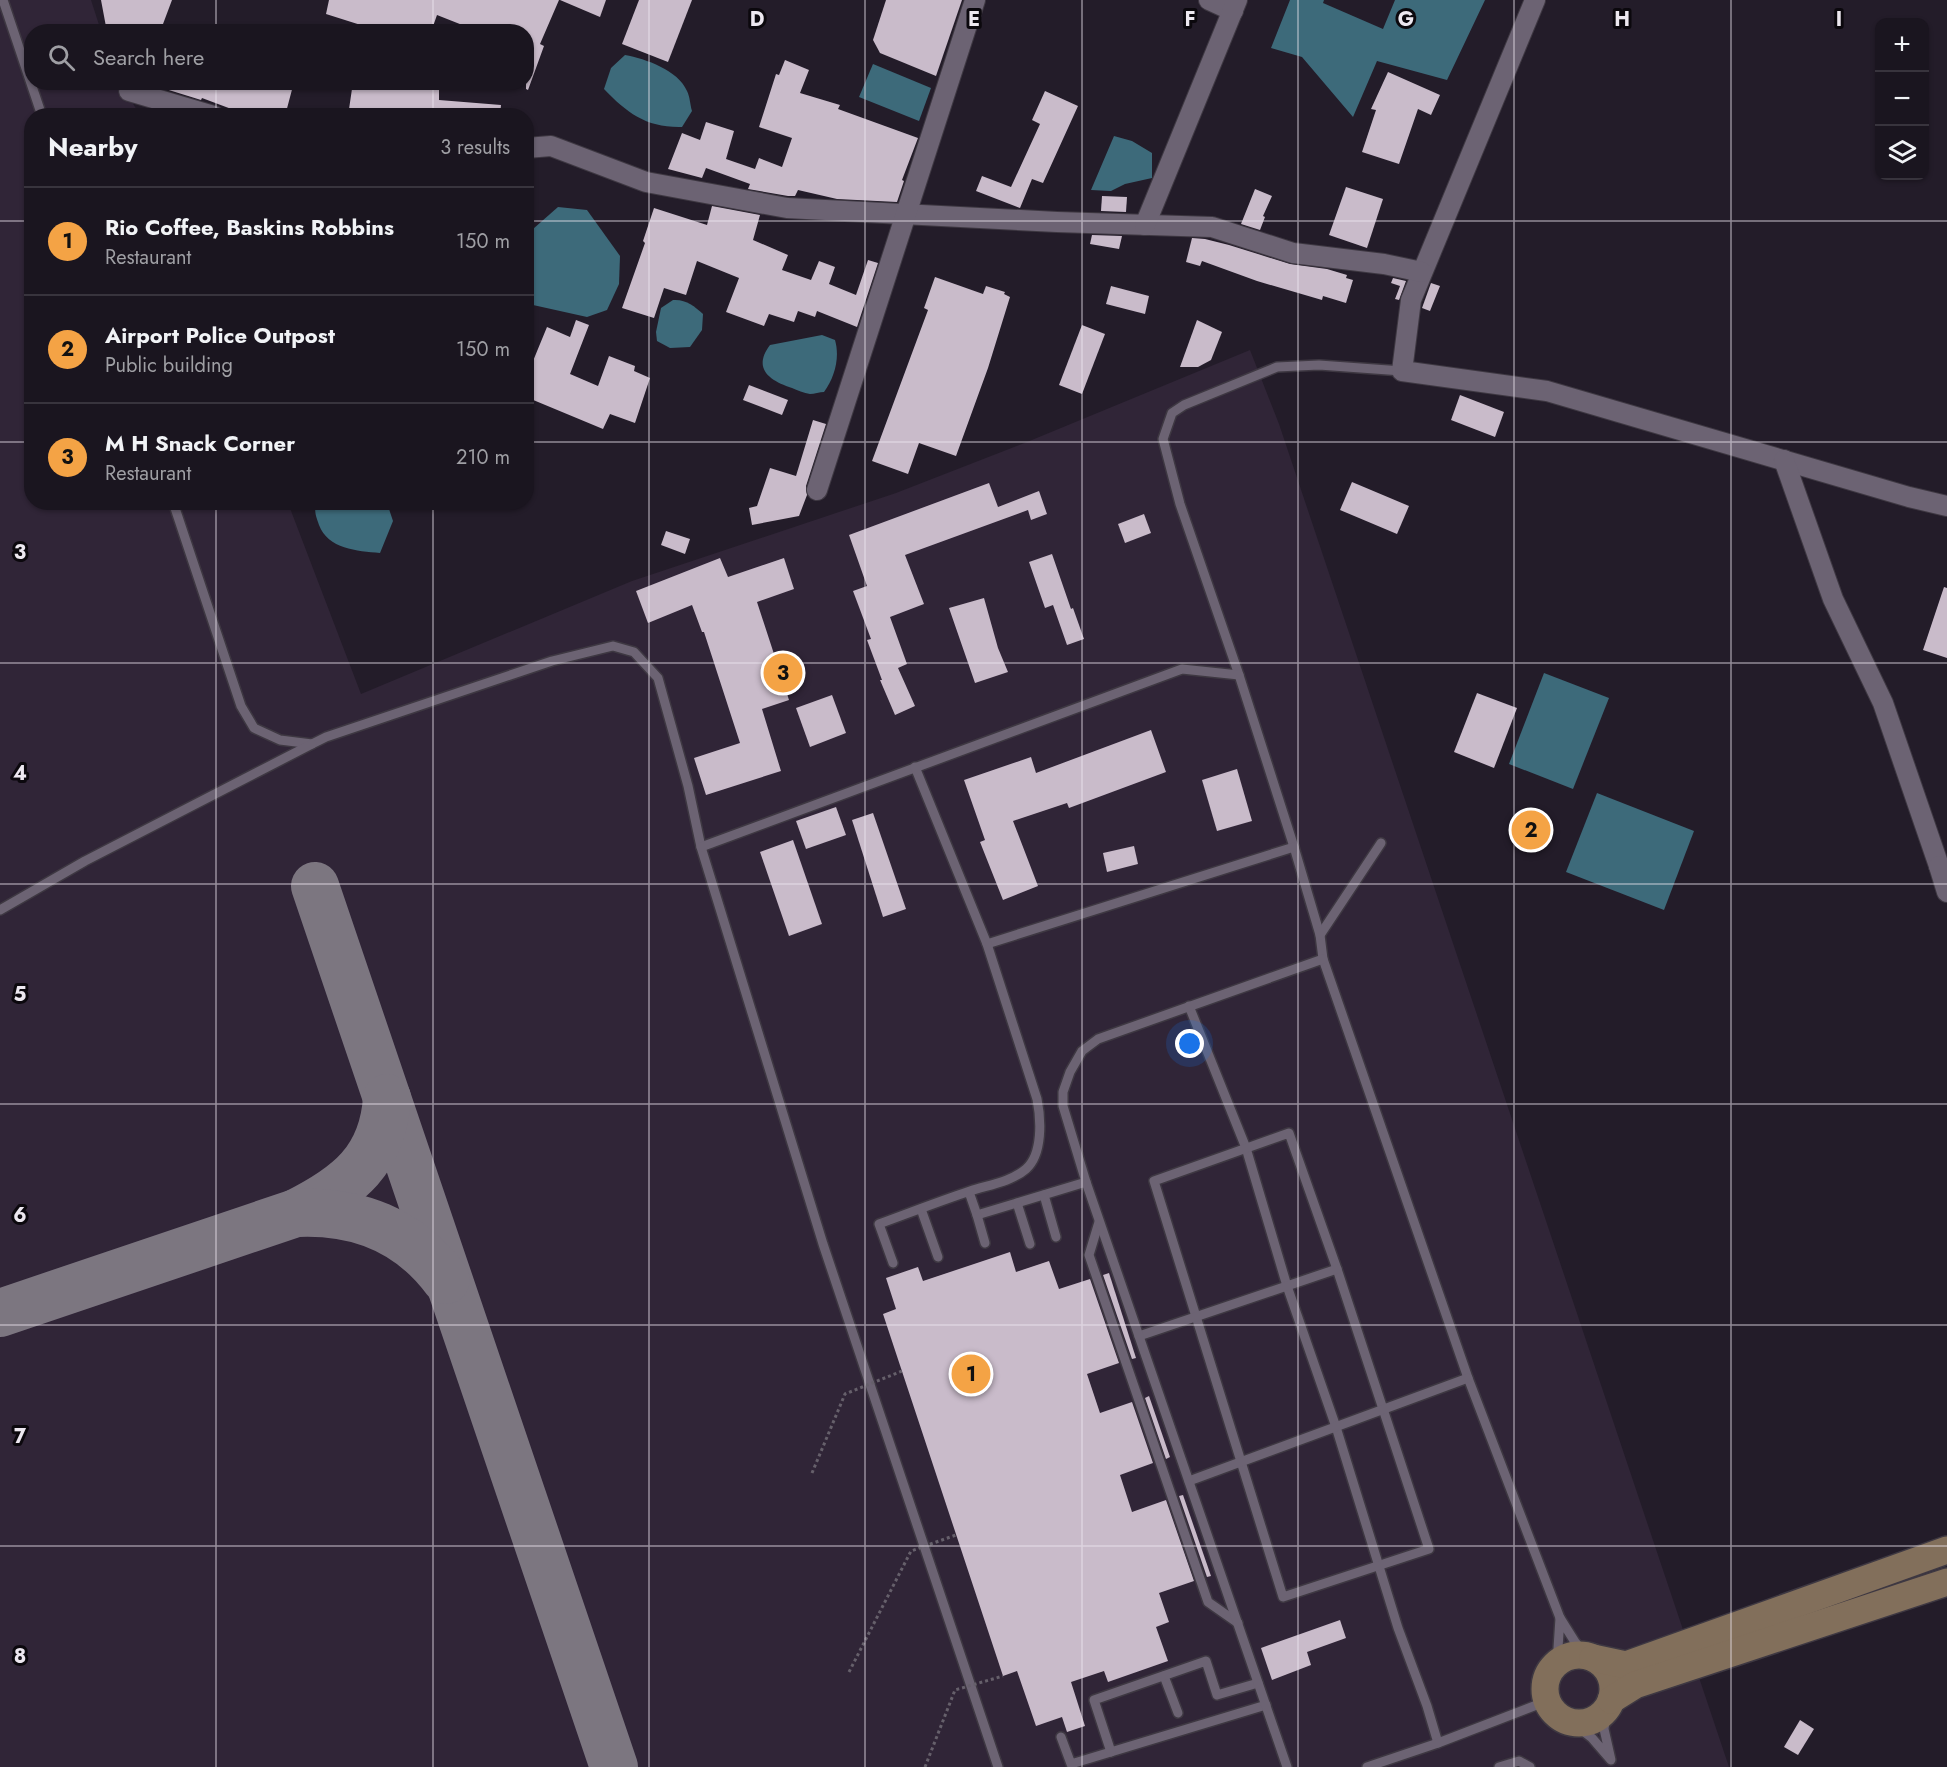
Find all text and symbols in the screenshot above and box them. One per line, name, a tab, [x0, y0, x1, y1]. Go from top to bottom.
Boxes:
text: D	[750, 5, 764, 34]
text: E	[968, 5, 980, 34]
text: F	[1184, 5, 1196, 34]
text: G	[1398, 5, 1414, 34]
text: H	[1614, 5, 1630, 34]
text: I	[1836, 5, 1842, 34]
map controls	[1875, 18, 1929, 180]
button: +	[1875, 18, 1929, 72]
search box	[24, 24, 534, 90]
icon: search	[45, 41, 78, 74]
text: Search here	[93, 41, 204, 73]
button: −	[1875, 72, 1929, 126]
button: layers	[1875, 126, 1929, 180]
text: Nearby	[48, 128, 137, 166]
text: 3 results	[440, 133, 510, 162]
text: Rio Coffee, Baskins Robbins	[105, 211, 394, 243]
text: 1	[62, 227, 73, 256]
text: 150 m	[456, 227, 510, 256]
text: Restaurant	[105, 243, 191, 272]
text: Airport Police Outpost	[105, 319, 335, 351]
text: 2	[61, 335, 74, 364]
text: 150 m	[456, 335, 510, 364]
text: Public building	[105, 351, 233, 380]
text: M H Snack Corner	[105, 427, 295, 459]
text: 3	[61, 443, 74, 472]
text: 210 m	[456, 443, 510, 472]
text: Restaurant	[105, 459, 191, 488]
text: 3	[14, 538, 26, 567]
pin: 3	[764, 650, 802, 696]
text: 4	[13, 759, 27, 788]
pin: 2	[1512, 808, 1550, 852]
text: 5	[14, 980, 27, 1009]
your location	[1175, 1029, 1204, 1058]
text: 6	[13, 1201, 27, 1230]
pin: 1	[952, 1352, 990, 1396]
text: 7	[14, 1422, 27, 1451]
text: 8	[14, 1642, 26, 1671]

